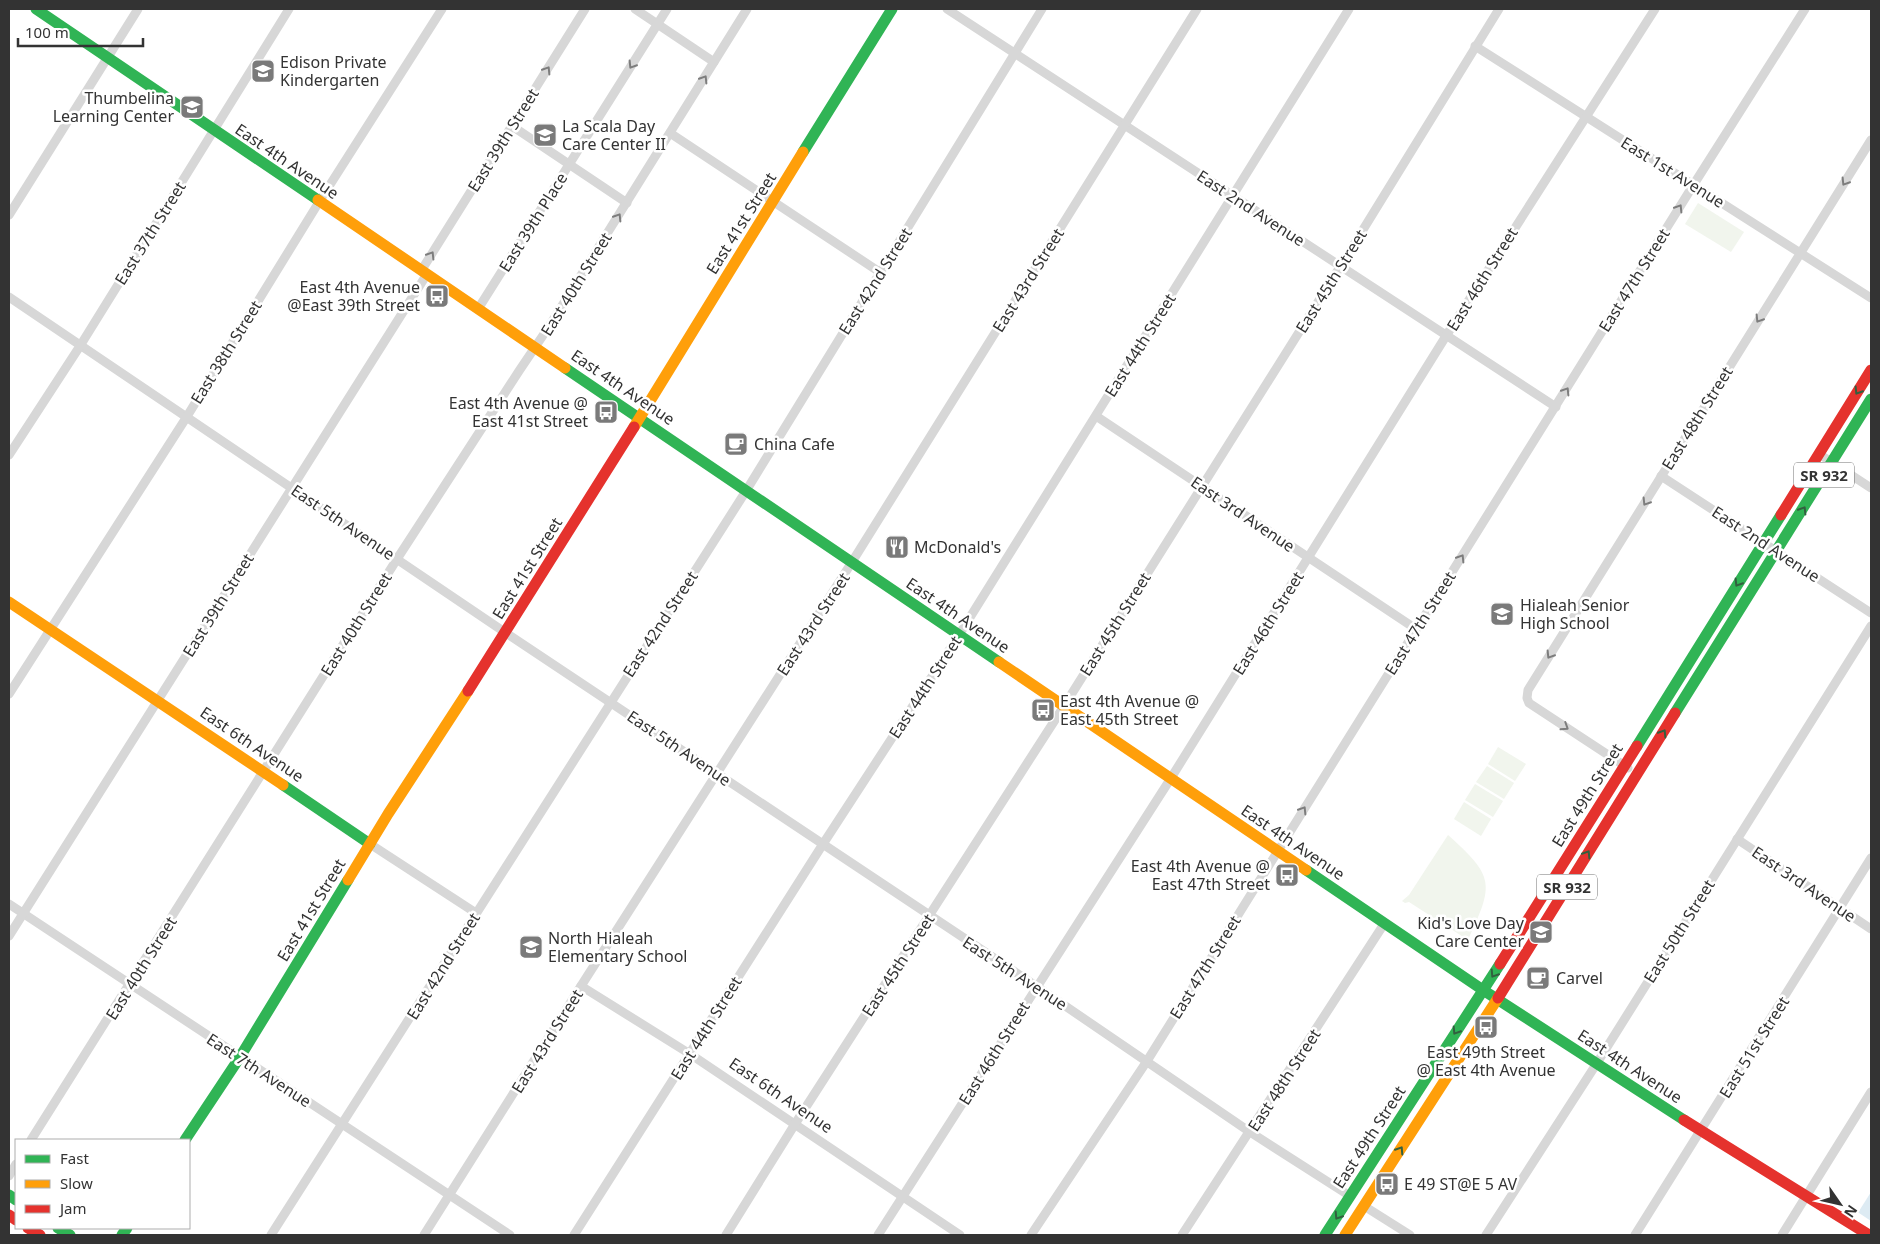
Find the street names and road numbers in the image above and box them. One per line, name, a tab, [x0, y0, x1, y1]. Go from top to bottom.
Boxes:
street label: East 39th Street	[462, 84, 544, 196]
street label: East 4th Avenue	[231, 118, 343, 204]
street label: East 1st Avenue	[1617, 131, 1729, 213]
street label: East 2nd Avenue	[1193, 165, 1309, 251]
street label: East 39th Place	[494, 168, 572, 276]
street label: East 41st Street	[701, 168, 781, 278]
street label: East 37th Street	[109, 177, 191, 289]
street label: East 42nd Street	[833, 223, 917, 339]
street label: East 46th Street	[1441, 223, 1523, 335]
street label: East 43rd Street	[987, 224, 1069, 336]
street label: East 47th Street	[1593, 224, 1675, 336]
street label: East 45th Street	[1290, 225, 1372, 337]
street label: East 40th Street	[535, 228, 617, 340]
street label: East 44th Street	[1099, 289, 1181, 401]
street label: East 38th Street	[185, 296, 267, 408]
street label: East 4th Avenue	[567, 344, 679, 430]
street label: East 48th Street	[1656, 362, 1738, 474]
road number: SR 932	[1794, 462, 1854, 488]
street label: East 3rd Avenue	[1187, 471, 1299, 557]
street label: East 5th Avenue	[287, 479, 399, 565]
street label: East 2nd Avenue	[1708, 501, 1824, 587]
street label: East 41st Street	[487, 513, 567, 623]
street label: East 39th Street	[177, 549, 259, 661]
street label: East 42nd Street	[617, 567, 703, 681]
street label: East 46th Street	[1227, 567, 1309, 679]
street label: East 47th Street	[1379, 567, 1461, 679]
street label: East 40th Street	[315, 568, 397, 680]
street label: East 43rd Street	[771, 568, 855, 680]
street label: East 45th Street	[1074, 568, 1156, 680]
street label: East 4th Avenue	[902, 572, 1014, 658]
street label: East 44th Street	[884, 631, 967, 743]
street label: East 6th Avenue	[196, 701, 308, 787]
street label: East 5th Avenue	[623, 705, 735, 791]
street label: East 49th Street	[1546, 739, 1628, 851]
street label: East 4th Avenue	[1237, 799, 1349, 885]
street label: East 3rd Avenue	[1748, 841, 1860, 927]
street label: East 41st Street	[272, 854, 350, 965]
road number: SR 932	[1537, 874, 1597, 900]
street label: East 50th Street	[1638, 875, 1720, 987]
street label: East 42nd Street	[401, 908, 485, 1024]
street label: East 45th Street	[857, 909, 940, 1021]
street label: East 47th Street	[1164, 911, 1246, 1023]
street label: East 40th Street	[100, 912, 182, 1024]
street label: East 5th Avenue	[958, 931, 1072, 1015]
street label: East 44th Street	[665, 972, 747, 1084]
street label: East 43rd Street	[506, 985, 588, 1097]
street label: East 51st Street	[1714, 992, 1794, 1102]
street label: East 46th Street	[953, 997, 1035, 1109]
street label: East 48th Street	[1243, 1024, 1326, 1136]
street label: East 4th Avenue	[1573, 1024, 1687, 1108]
street label: East 7th Avenue	[202, 1028, 316, 1112]
street label: East 6th Avenue	[725, 1052, 837, 1138]
street label: East 49th Street	[1328, 1081, 1411, 1193]

